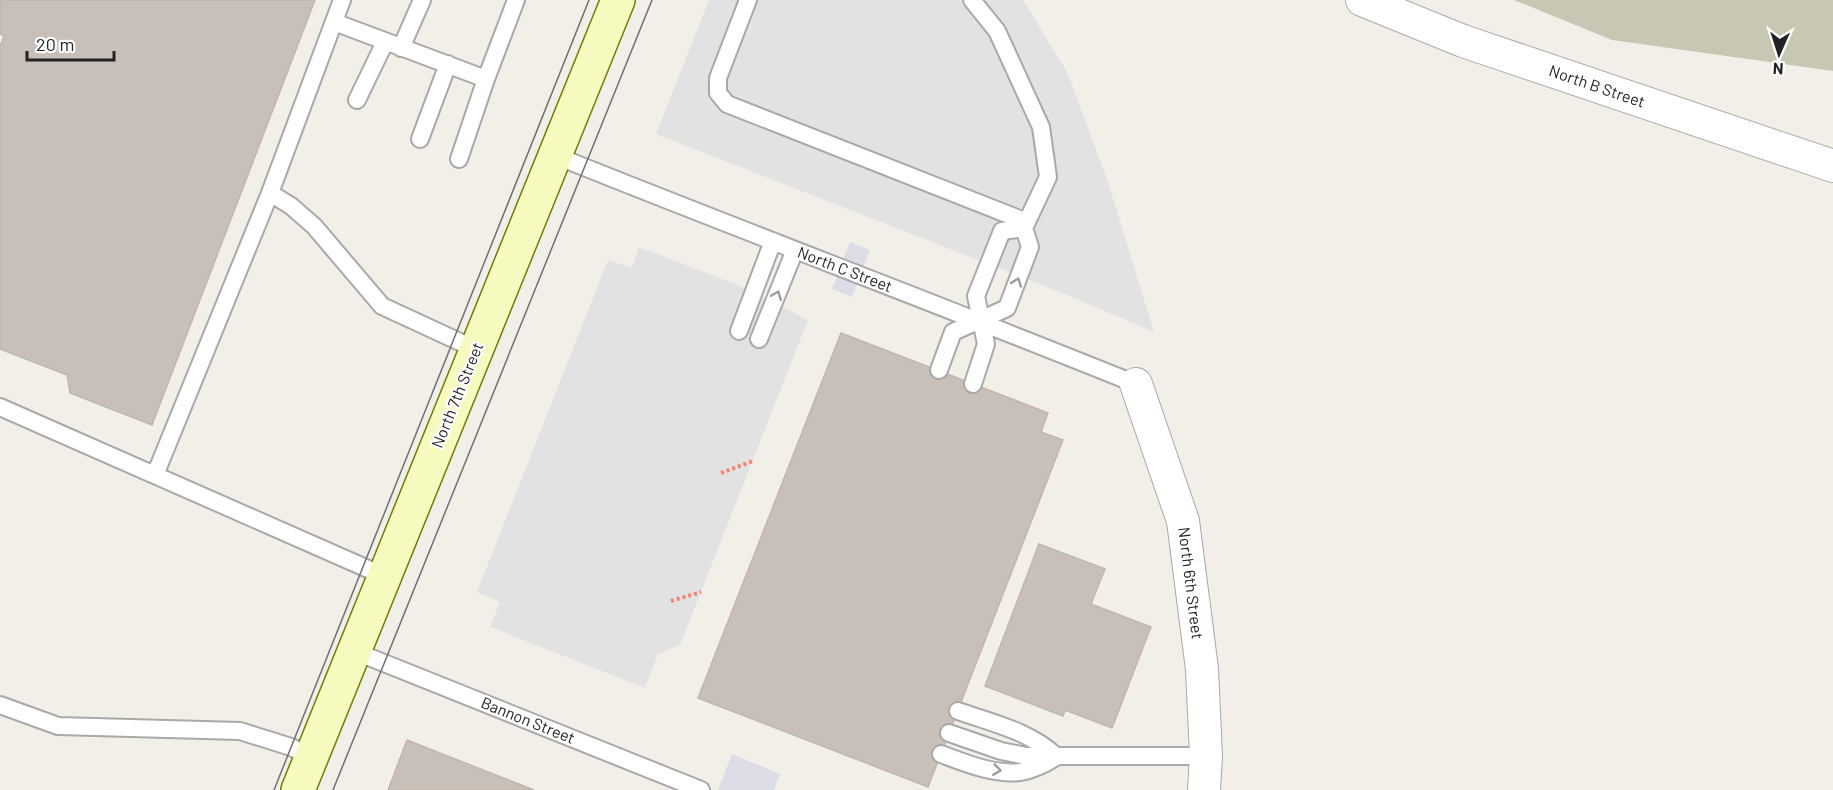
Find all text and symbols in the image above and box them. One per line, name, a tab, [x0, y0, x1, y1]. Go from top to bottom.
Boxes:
scale bar	[27, 24, 114, 62]
north arrow	[1749, 24, 1809, 84]
text: 20 m	[36, 33, 74, 55]
street label: North B Street	[1547, 60, 1648, 111]
text: N	[1772, 60, 1784, 79]
street label: North C Street	[795, 242, 895, 295]
one-way arrow	[1010, 277, 1022, 288]
one-way arrow	[770, 290, 782, 301]
street label: North 7th Street	[427, 339, 486, 450]
street label: North 6th Street	[1175, 526, 1208, 640]
street label: Bannon Street	[479, 692, 578, 747]
one-way arrow	[992, 763, 1002, 775]

